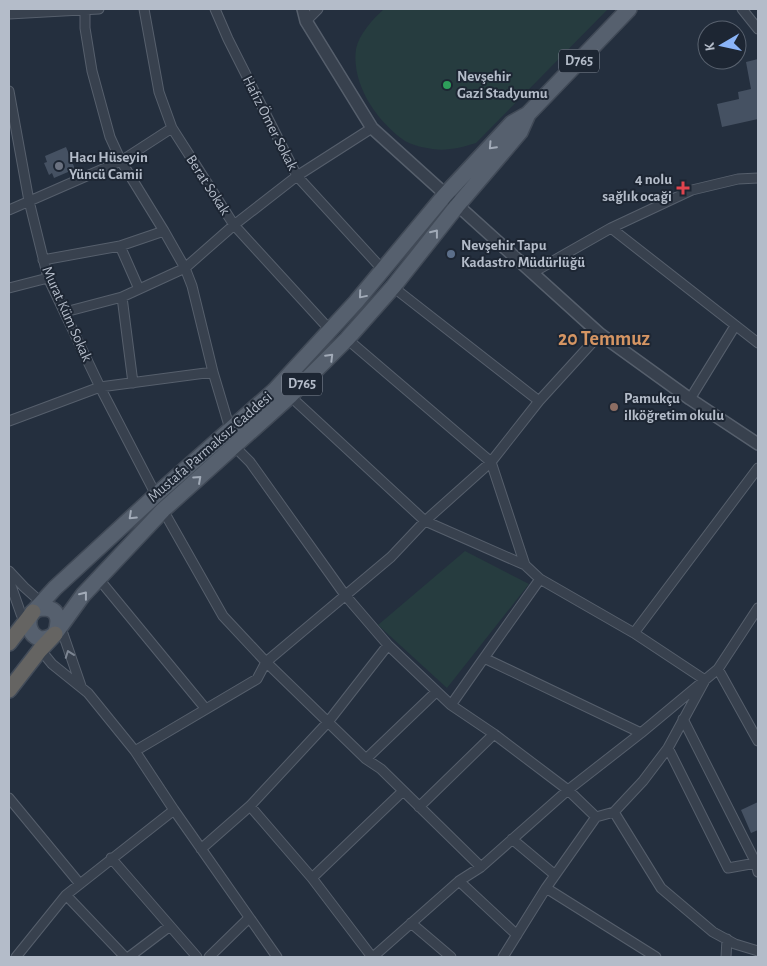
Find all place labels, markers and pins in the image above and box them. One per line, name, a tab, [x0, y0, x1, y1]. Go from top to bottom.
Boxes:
place label: Nevşehir Gazi Stadyumu	[457, 69, 548, 101]
marker: Nevşehir Gazi Stadyumu	[441, 79, 453, 91]
place label: Hacı Hüseyin Yüncü Camii	[69, 150, 148, 182]
marker: Hacı Hüseyin Yüncü Camii	[53, 160, 65, 172]
place label: 4 nolu sağlık ocaği	[602, 172, 672, 204]
marker: 4 nolu sağlık ocaği	[676, 181, 690, 195]
place label: Nevşehir Tapu Kadastro Müdürlüğü	[461, 238, 585, 270]
marker: Nevşehir Tapu Kadastro Müdürlüğü	[445, 248, 457, 260]
place label: Pamukçu ilköğretim okulu	[624, 391, 724, 423]
marker: Pamukçu ilköğretim okulu	[608, 401, 620, 413]

